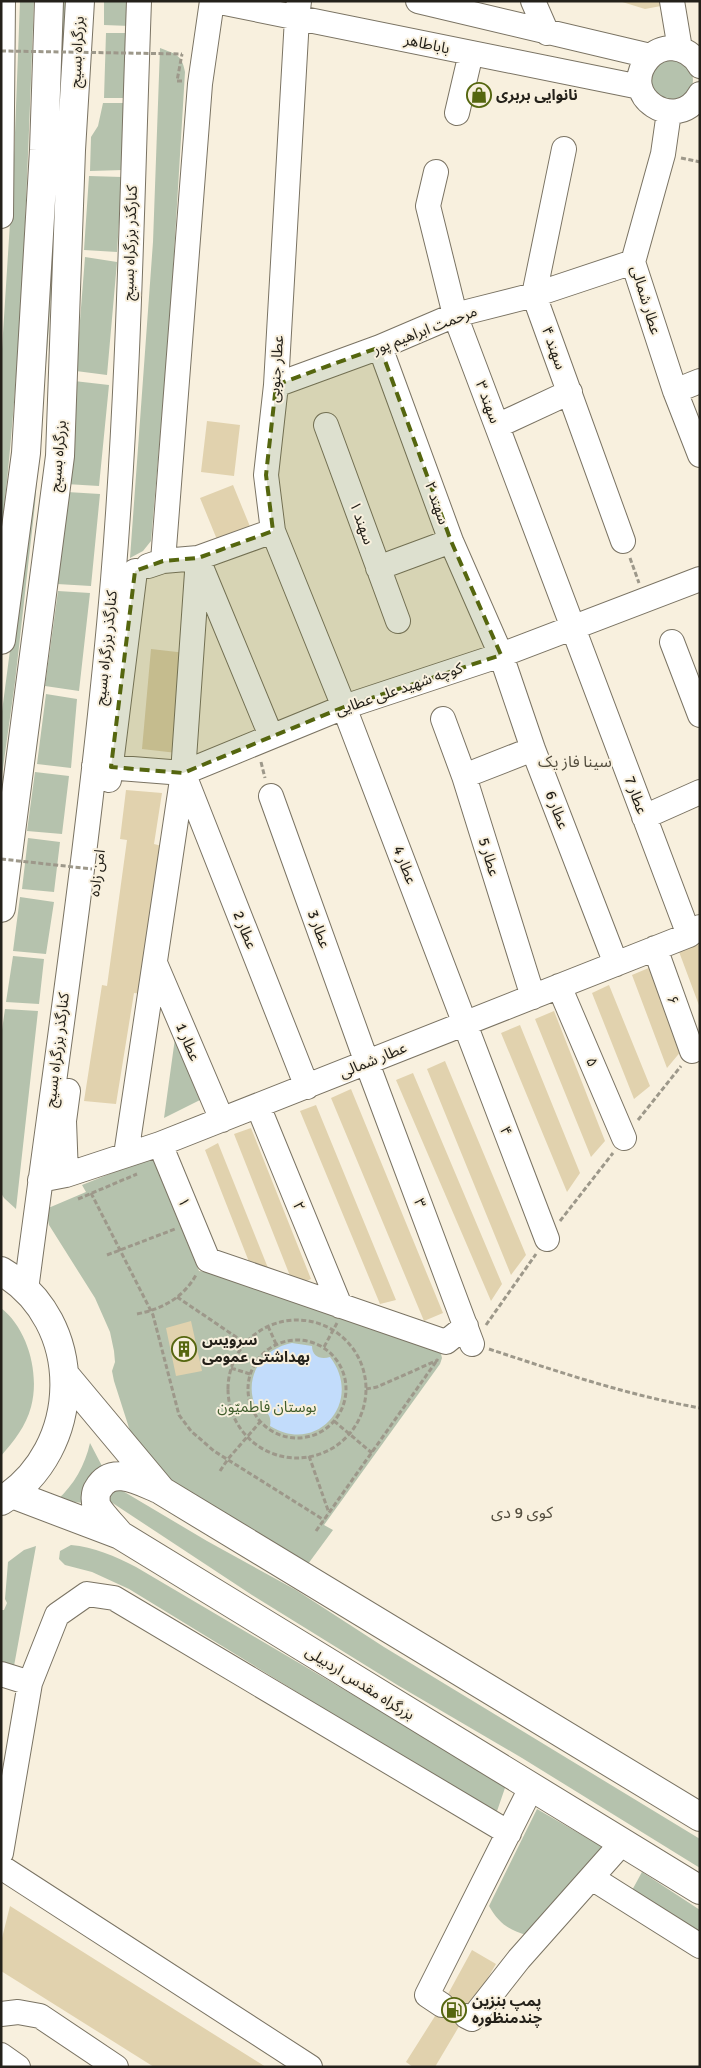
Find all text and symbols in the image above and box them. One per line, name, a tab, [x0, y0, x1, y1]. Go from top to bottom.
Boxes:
street label: بزرگراه بسیج	[66, 16, 91, 88]
street label: باباطاهر	[402, 30, 451, 58]
shop icon: نانوایی بربری	[466, 82, 492, 108]
place label: نانوایی بربری	[496, 86, 578, 104]
street label: کنارگذر بزرگراه بسیج	[119, 184, 144, 301]
street label: عطار شمالی	[627, 263, 665, 337]
street label: مرحمت ابراهیم پور	[369, 302, 480, 360]
street label: سهند ۴	[538, 324, 570, 372]
street label: عطار جنوبی	[265, 334, 287, 403]
street label: سهند ۳	[472, 378, 504, 426]
street label: بزرگراه بسیج	[46, 420, 73, 493]
street label: سهند ۲	[421, 479, 453, 527]
street label: سهند ۱	[346, 499, 378, 547]
street label: کنارگذر بزرگراه بسیج	[91, 589, 124, 707]
street label: کوچه شهید علی عطایی	[333, 659, 466, 720]
district label: سینا فاز یک	[538, 752, 612, 772]
street label: عطار 7	[621, 773, 651, 817]
street label: عطار 6	[542, 788, 573, 832]
street label: عطار 5	[475, 835, 504, 879]
street label: عطار 4	[390, 843, 421, 887]
street label: امن زاده	[85, 848, 109, 898]
street label: عطار 3	[304, 907, 334, 951]
street label: عطار 2	[229, 908, 261, 952]
street label: کنارگذر بزرگراه بسیج	[41, 991, 76, 1109]
street label: ۶	[663, 993, 683, 1007]
street label: عطار 1	[172, 1020, 204, 1064]
street label: عطار شمالی	[337, 1038, 410, 1082]
street label: ۵	[582, 1055, 602, 1069]
street label: ۴	[496, 1124, 516, 1138]
street label: ۱	[174, 1195, 194, 1209]
street label: ۳	[410, 1196, 430, 1211]
street label: ۲	[289, 1199, 309, 1213]
place label: سرویس بهداشتی عمومی	[202, 1331, 310, 1366]
building icon: سرویس بهداشتی عمومی	[171, 1336, 197, 1362]
park label: بوستان فاطمیّون	[217, 1398, 317, 1416]
district label: کوی 9 دی	[491, 1503, 553, 1523]
street label: بزرگراه مقدس اردبیلی	[302, 1642, 418, 1724]
place label: پمپ بنزین چندمنظوره	[472, 1992, 543, 2028]
fuel station icon: پمپ بنزین چندمنظوره	[441, 1997, 467, 2023]

